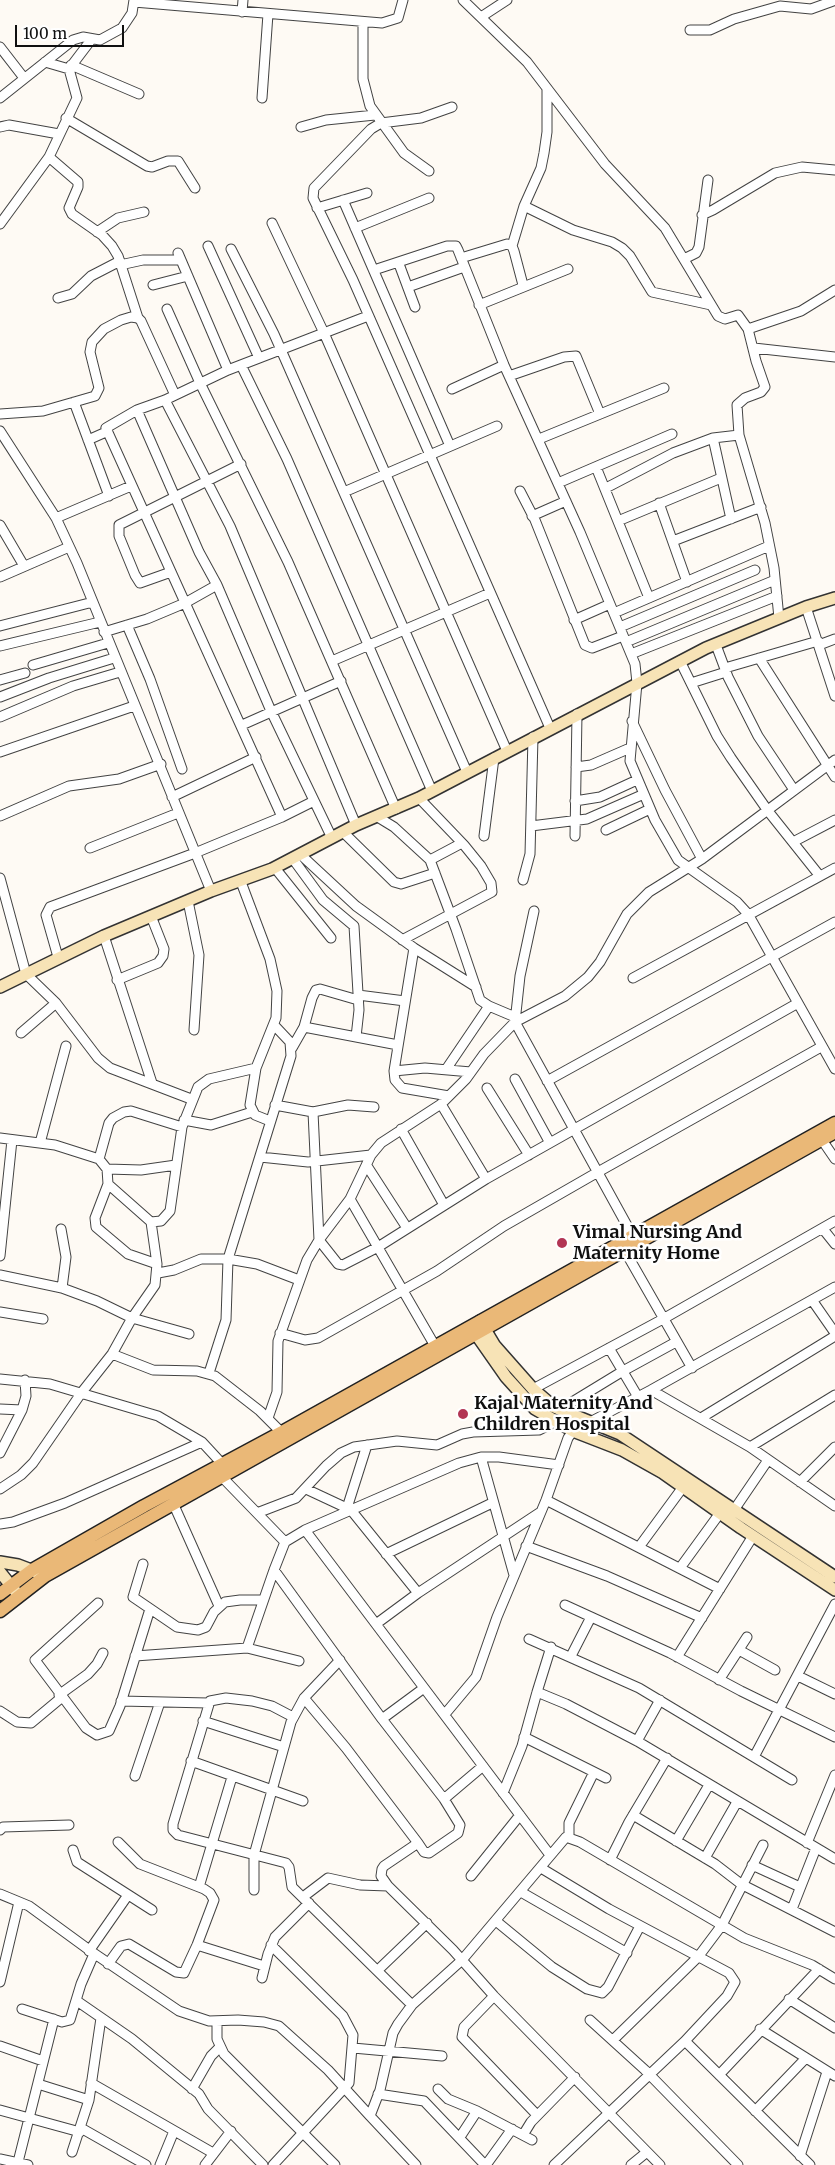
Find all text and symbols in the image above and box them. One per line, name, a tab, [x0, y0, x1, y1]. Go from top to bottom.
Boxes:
scale bar	[18, 15, 126, 47]
text: 100 m	[23, 24, 67, 43]
place label: Vimal Nursing And Maternity Home	[573, 1222, 742, 1264]
marker: Vimal Nursing And Maternity Home	[555, 1236, 569, 1250]
place label: Kajal Maternity And Children Hospital	[474, 1393, 653, 1436]
marker: Kajal Maternity And Children Hospital	[456, 1407, 470, 1421]

